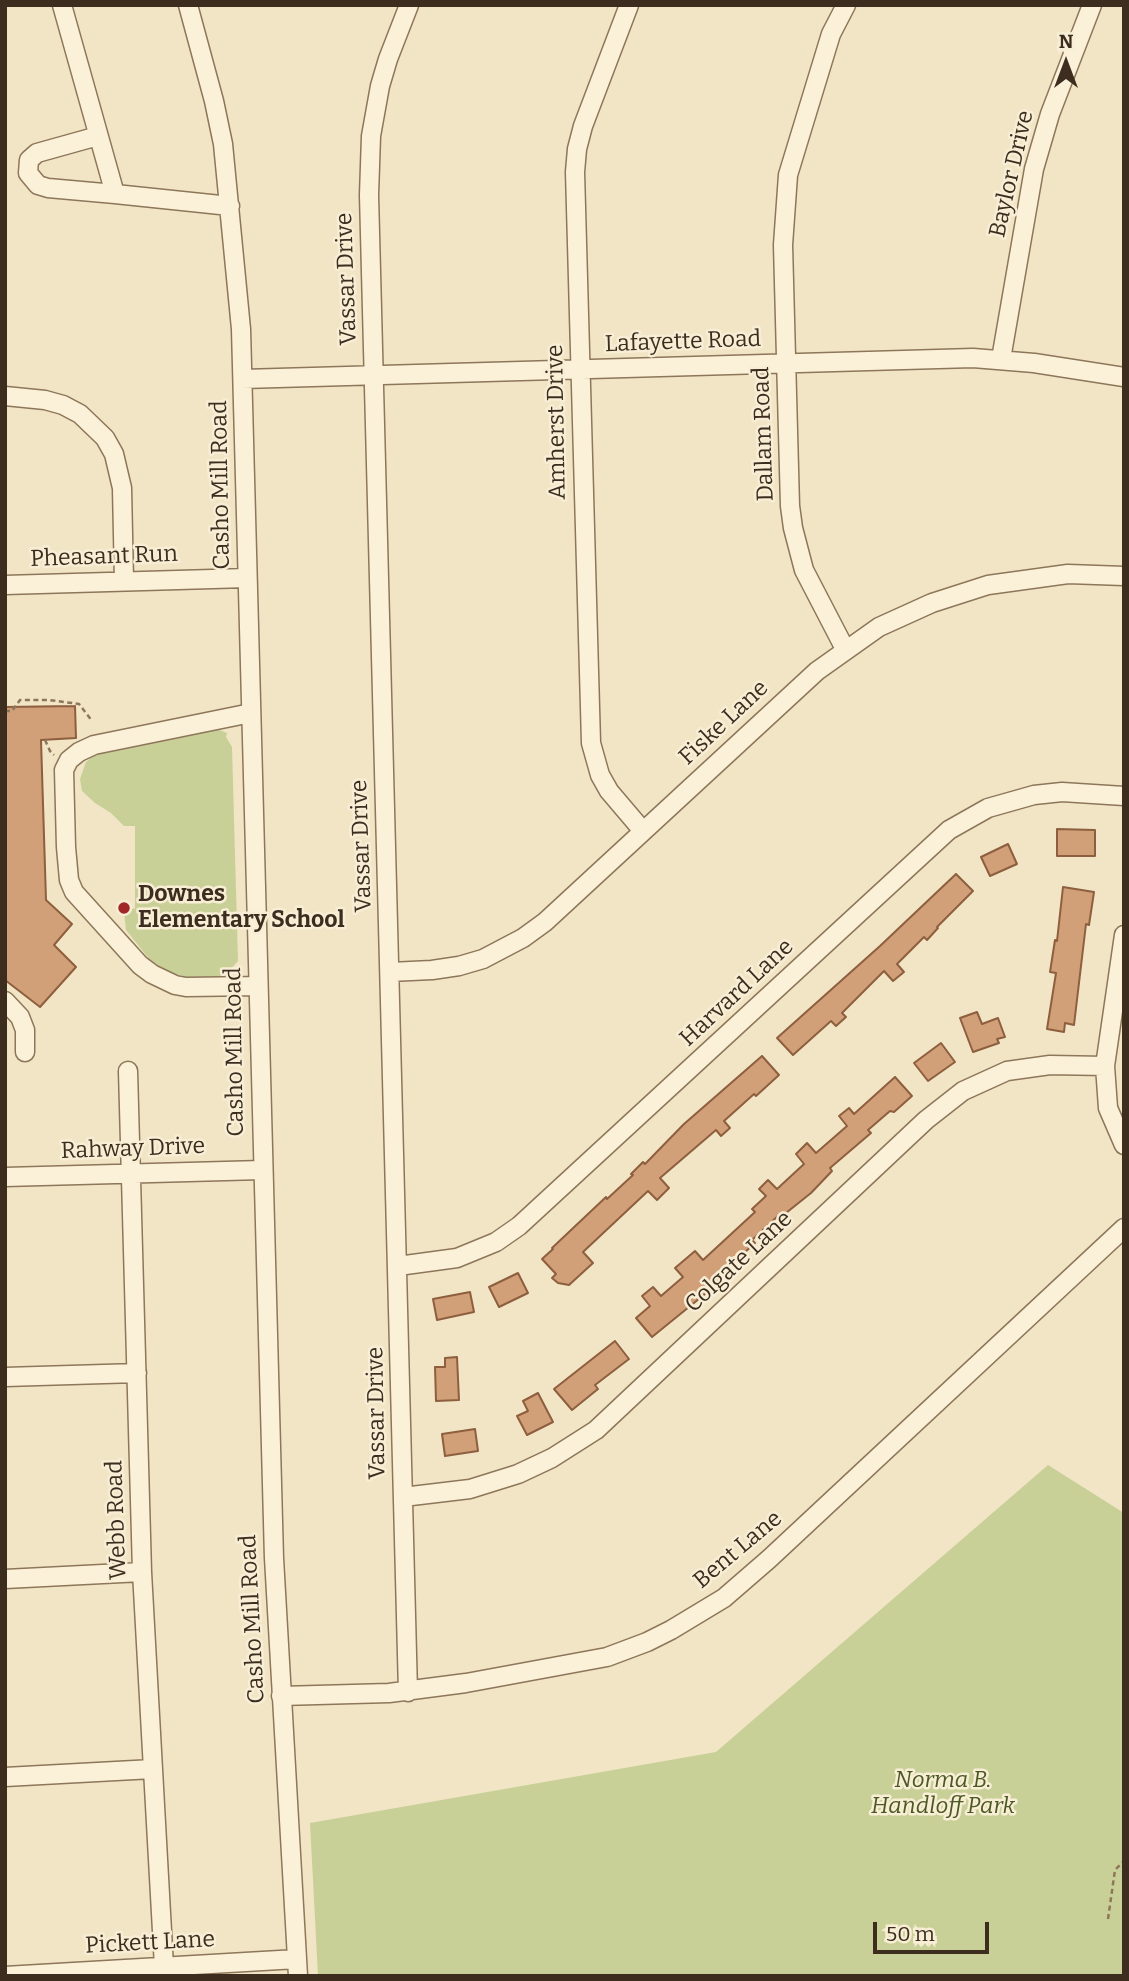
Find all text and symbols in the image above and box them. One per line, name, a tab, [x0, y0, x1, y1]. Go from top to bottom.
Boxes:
north arrow	[1031, 28, 1101, 98]
text: N	[1059, 30, 1073, 53]
street label: Baylor Drive	[984, 108, 1040, 240]
street label: Vassar Drive	[331, 212, 363, 346]
street label: Lafayette Road	[604, 325, 762, 359]
street label: Amherst Drive	[542, 344, 572, 500]
street label: Dallam Road	[748, 366, 780, 502]
street label: Casho Mill Road	[206, 400, 236, 570]
street label: Pheasant Run	[30, 541, 178, 573]
street label: Fiske Lane	[674, 675, 774, 771]
street label: Vassar Drive	[346, 779, 378, 913]
place label: Downes Elementary School	[138, 881, 345, 935]
marker: Downes Elementary School	[116, 900, 132, 916]
street label: Harvard Lane	[675, 933, 799, 1053]
street label: Casho Mill Road	[220, 967, 250, 1137]
street label: Rahway Drive	[60, 1133, 206, 1165]
street label: Colgate Lane	[680, 1205, 798, 1319]
street label: Vassar Drive	[362, 1346, 392, 1480]
street label: Webb Road	[101, 1460, 133, 1580]
street label: Bent Lane	[688, 1505, 788, 1595]
street label: Casho Mill Road	[235, 1534, 271, 1704]
park label: Norma B. Handloff Park	[871, 1767, 1015, 1821]
scale bar	[877, 1908, 992, 1952]
text: 50 m	[886, 1921, 935, 1947]
street label: Pickett Lane	[84, 1926, 216, 1960]

